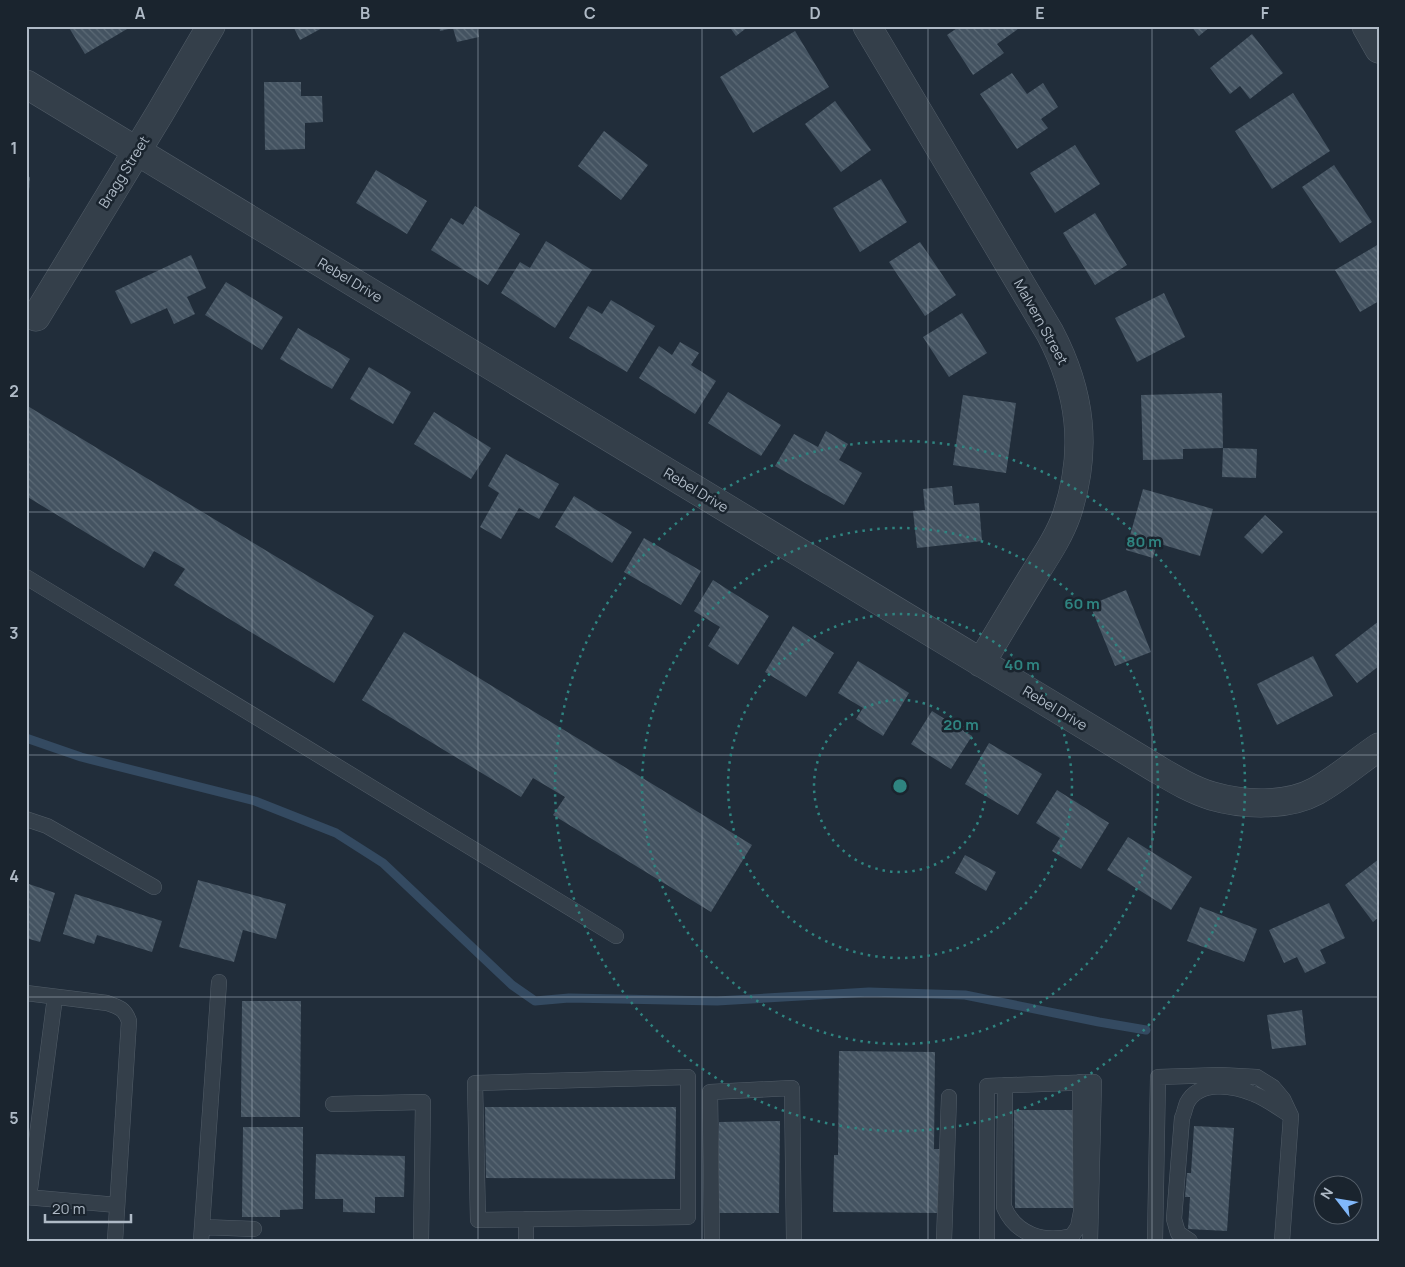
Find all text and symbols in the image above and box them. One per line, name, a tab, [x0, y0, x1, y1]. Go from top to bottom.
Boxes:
text: A	[135, 2, 146, 24]
text: B	[360, 2, 370, 24]
text: C	[584, 2, 596, 24]
text: D	[809, 2, 821, 24]
text: E	[1035, 2, 1045, 24]
text: F	[1261, 2, 1270, 24]
street label: Bragg Street	[94, 132, 153, 211]
text: 1	[10, 137, 18, 159]
street label: Rebel Drive	[314, 253, 386, 306]
street label: Malvern Street	[1010, 276, 1073, 368]
text: 2	[9, 380, 19, 402]
street label: Rebel Drive	[660, 463, 732, 516]
text: 80 m	[1126, 531, 1162, 552]
text: 60 m	[1064, 593, 1100, 614]
text: 3	[9, 622, 19, 644]
text: 40 m	[1004, 654, 1040, 675]
street label: Rebel Drive	[1019, 681, 1091, 734]
text: 20 m	[943, 714, 979, 735]
centre of rings	[891, 777, 909, 795]
text: 4	[9, 865, 19, 887]
text: 5	[9, 1107, 19, 1129]
north arrow	[1312, 1174, 1362, 1224]
text: N	[1316, 1184, 1337, 1202]
scale bar	[45, 1192, 131, 1224]
text: 20 m	[52, 1198, 85, 1219]

